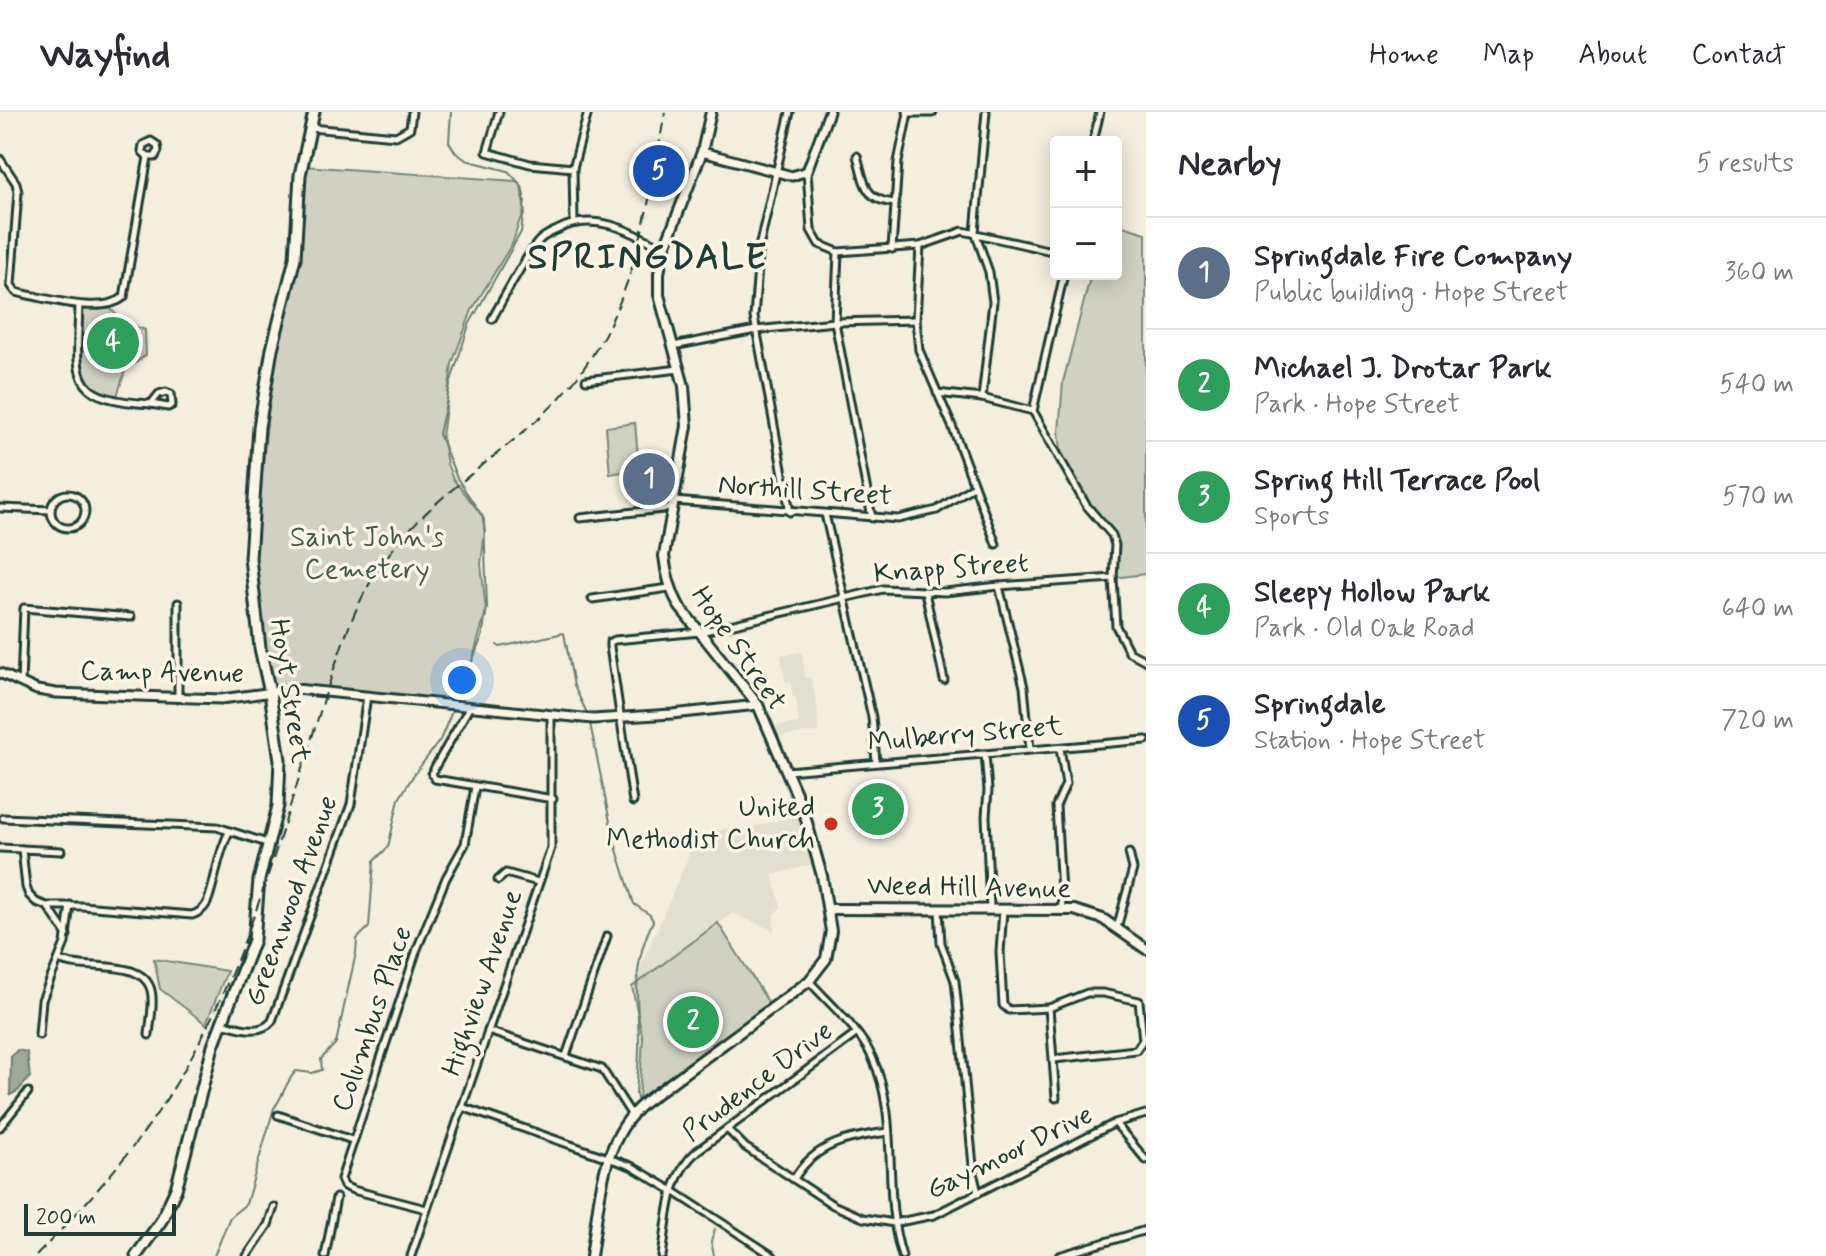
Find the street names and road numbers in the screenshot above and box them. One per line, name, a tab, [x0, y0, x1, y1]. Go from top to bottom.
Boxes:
street label: Northill Street	[717, 466, 893, 516]
street label: Knapp Street	[872, 545, 1030, 593]
street label: Hope Street	[681, 579, 795, 719]
street label: Hoyt Street	[259, 616, 319, 766]
street label: Camp Avenue	[80, 653, 244, 693]
street label: Mulberry Street	[866, 708, 1064, 762]
street label: Greenwood Avenue	[237, 790, 347, 1012]
street label: Weed Hill Avenue	[867, 868, 1071, 908]
street label: Highview Avenue	[434, 885, 535, 1082]
street label: Columbus Place	[324, 921, 422, 1117]
street label: Prudence Drive	[675, 1013, 841, 1151]
street label: Gaymoor Drive	[921, 1097, 1099, 1209]

